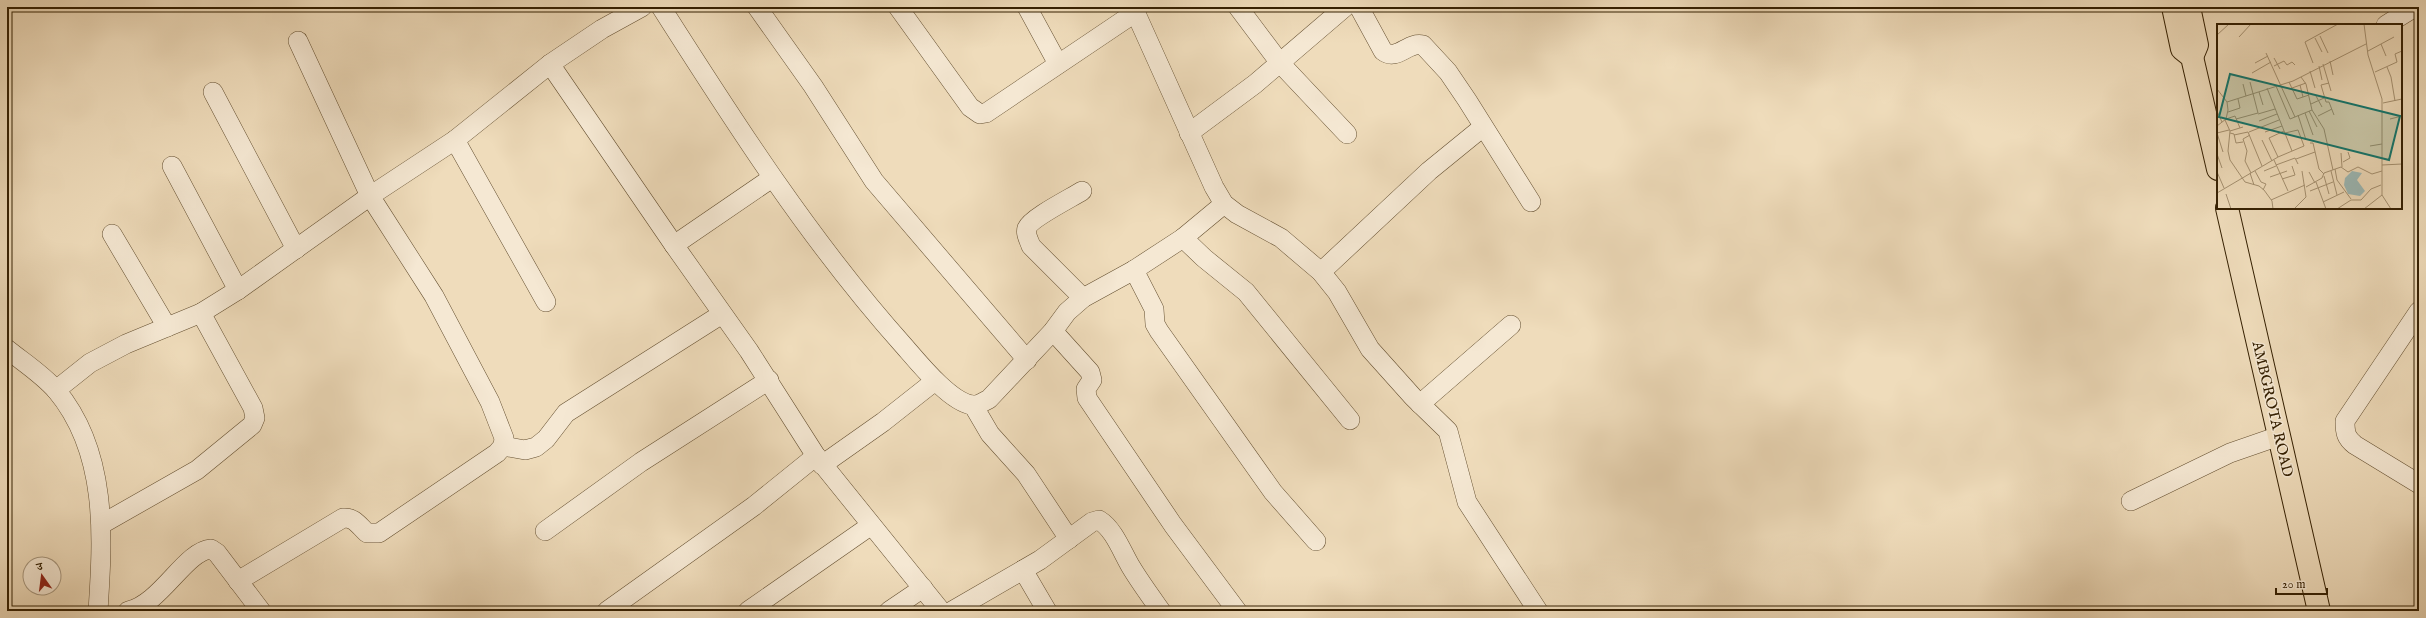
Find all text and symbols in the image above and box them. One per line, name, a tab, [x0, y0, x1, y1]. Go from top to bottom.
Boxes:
inset map	[2217, 24, 2402, 209]
street label: AMBGROTA ROAD	[2247, 338, 2297, 479]
north arrow	[22, 556, 62, 596]
text: उ	[34, 559, 46, 575]
scale bar	[2276, 570, 2327, 596]
text: 20 m	[2282, 577, 2305, 592]

